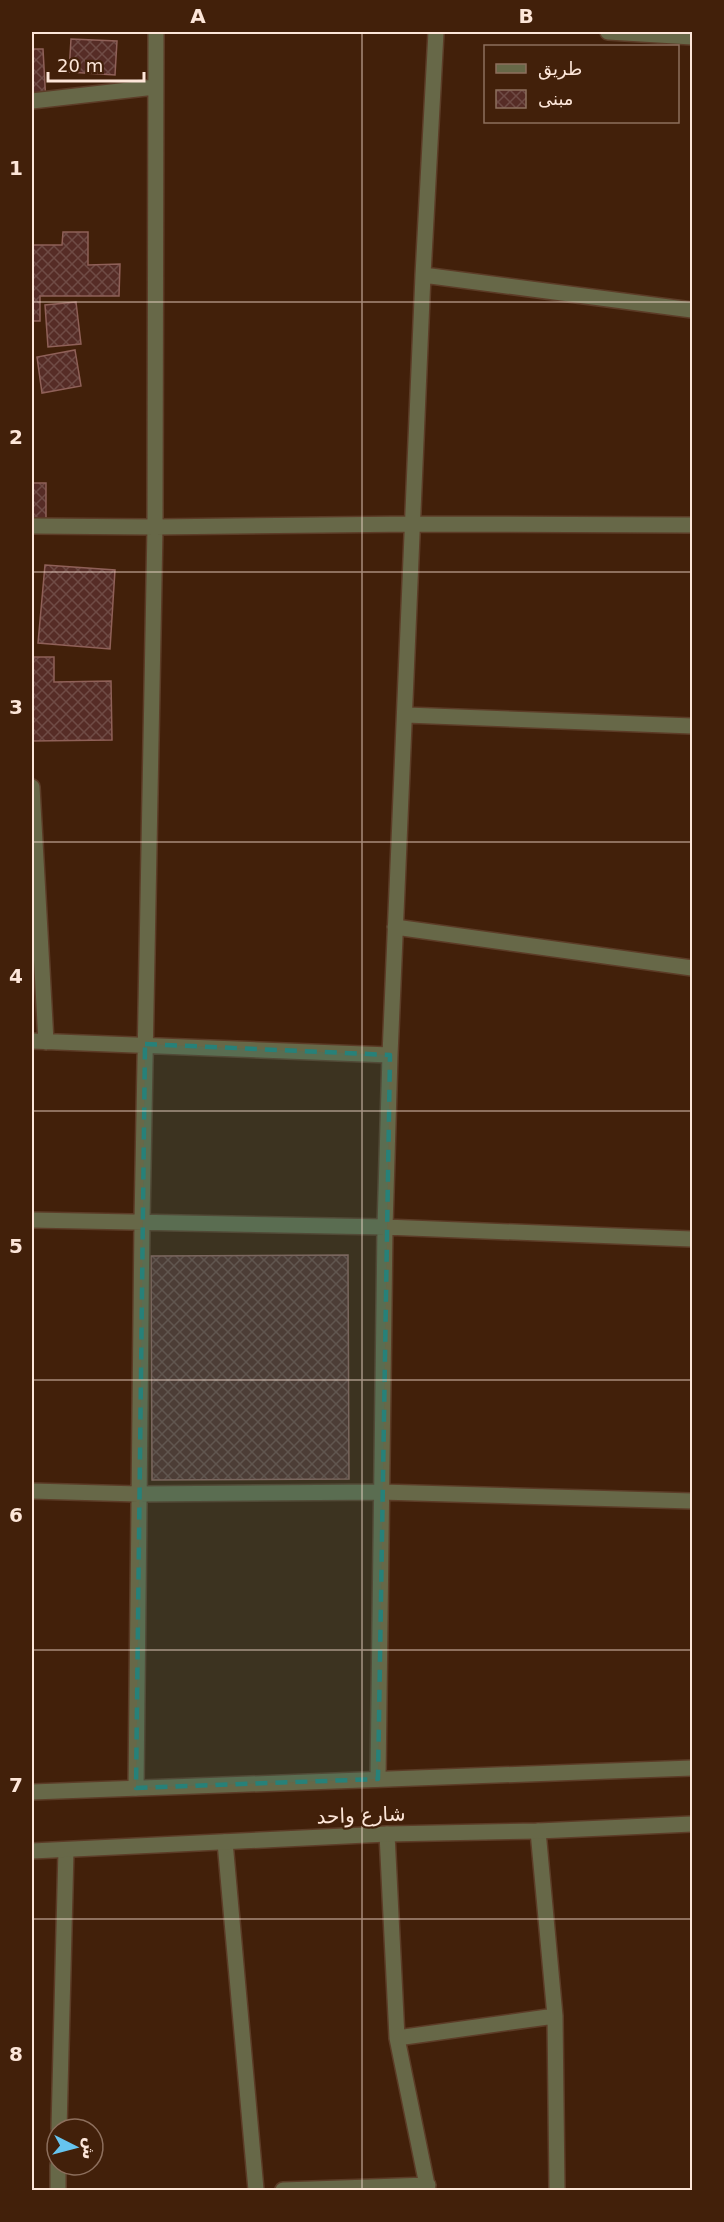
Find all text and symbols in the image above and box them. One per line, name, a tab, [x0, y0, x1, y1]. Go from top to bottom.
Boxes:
text: A	[190, 4, 206, 28]
text: B	[518, 4, 534, 28]
scale bar	[48, 45, 144, 83]
legend	[484, 45, 679, 123]
text: 20 m	[57, 55, 103, 76]
text: طريق	[538, 58, 582, 80]
text: مبنى	[538, 88, 574, 109]
text: 1	[9, 156, 23, 180]
text: 2	[9, 425, 23, 449]
text: 3	[9, 695, 23, 719]
text: 4	[9, 964, 23, 988]
text: 5	[9, 1234, 23, 1258]
text: 6	[9, 1503, 23, 1527]
text: 7	[9, 1773, 23, 1797]
street label: شارع واحد	[316, 1801, 406, 1829]
text: 8	[9, 2042, 23, 2066]
north arrow	[45, 2117, 105, 2177]
text: ش	[79, 2137, 100, 2160]

